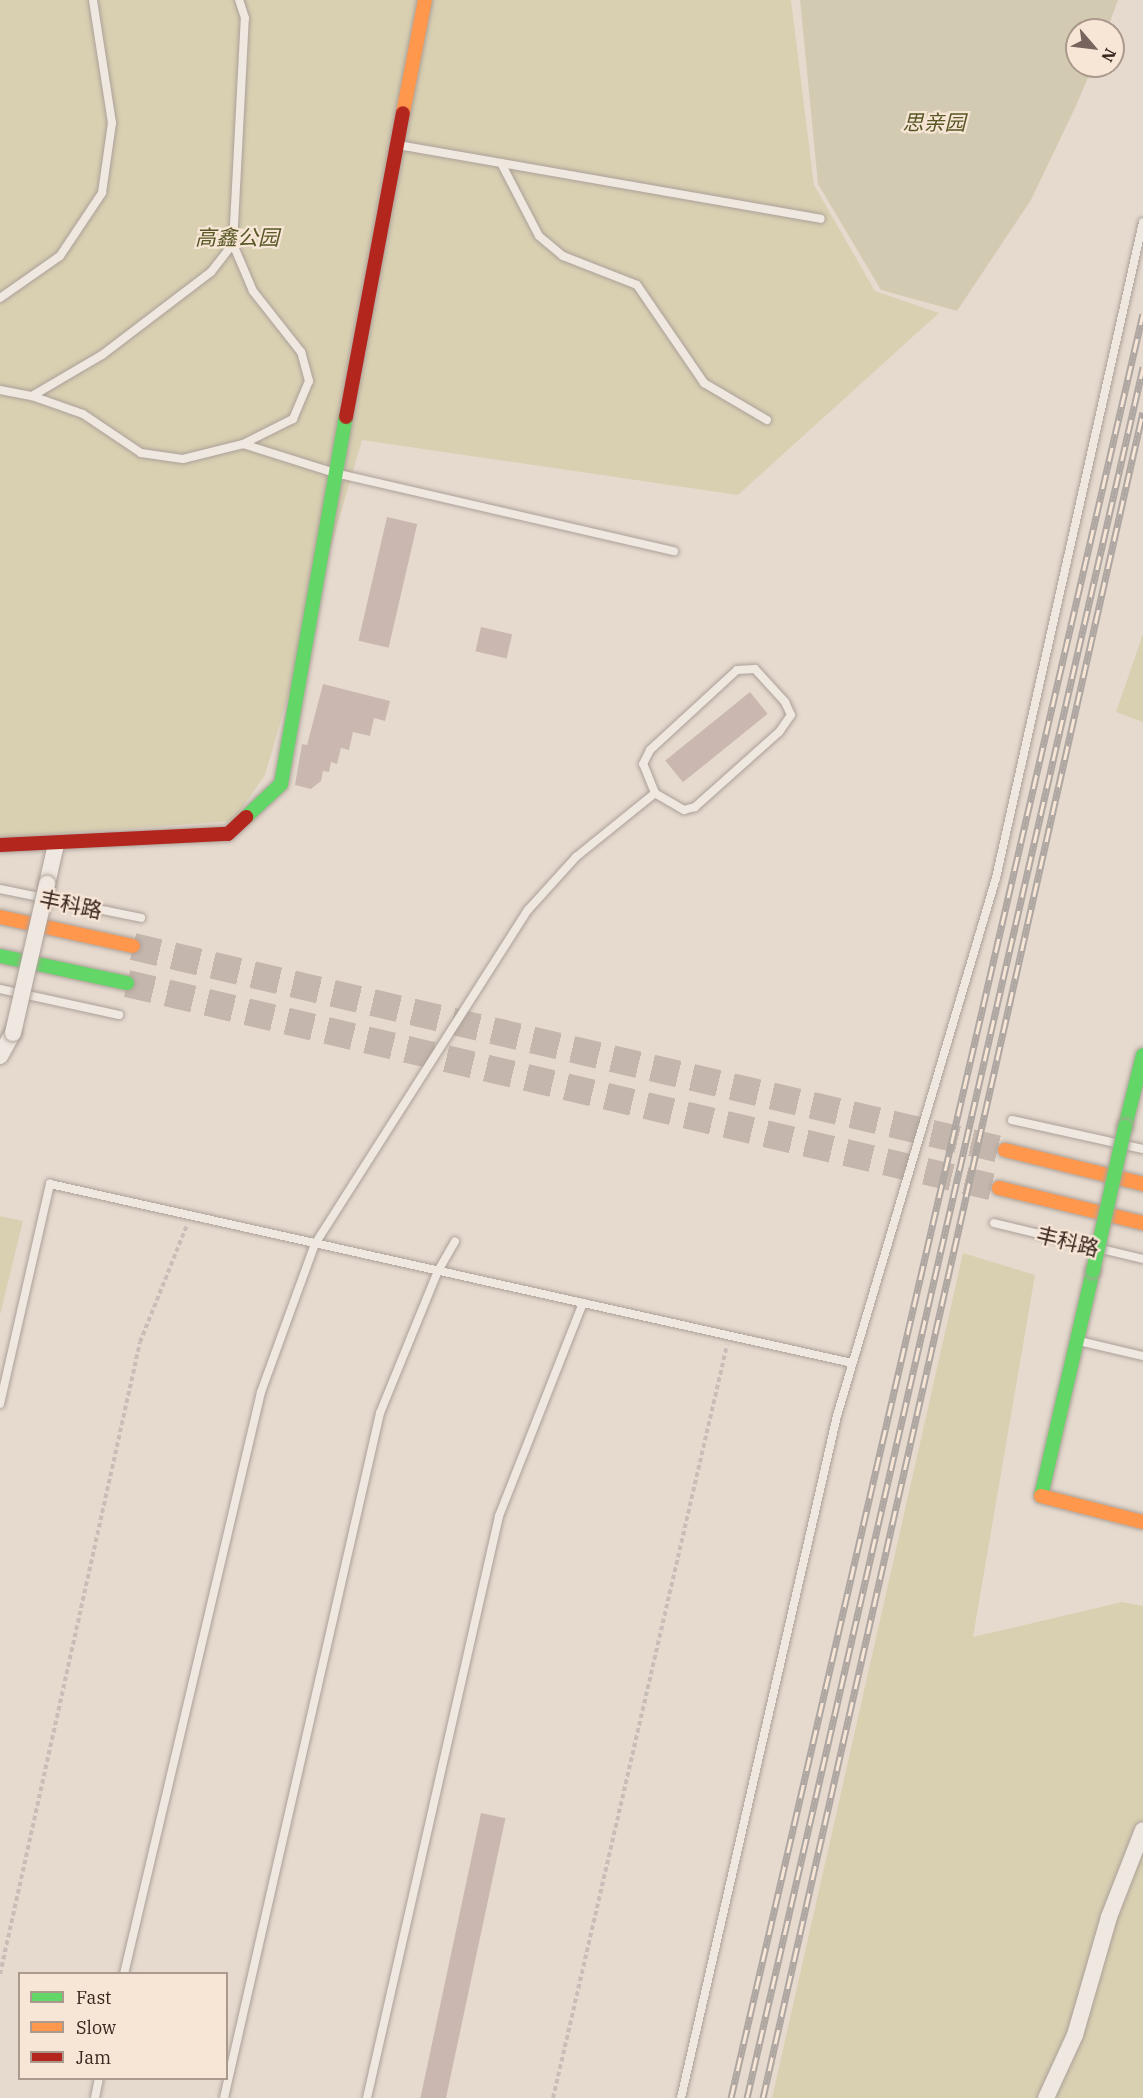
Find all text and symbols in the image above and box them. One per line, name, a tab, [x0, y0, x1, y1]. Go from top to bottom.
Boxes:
north arrow	[1065, 18, 1125, 78]
text: N	[1097, 45, 1121, 66]
park label: 思亲园	[903, 109, 965, 135]
park label: 高鑫公园	[195, 224, 279, 250]
street label: 丰科路	[38, 885, 104, 923]
street label: 丰科路	[1034, 1221, 1102, 1261]
legend	[18, 1972, 228, 2080]
text: Fast	[76, 1986, 111, 2009]
text: Slow	[76, 2016, 116, 2039]
text: Jam	[76, 2046, 111, 2069]

